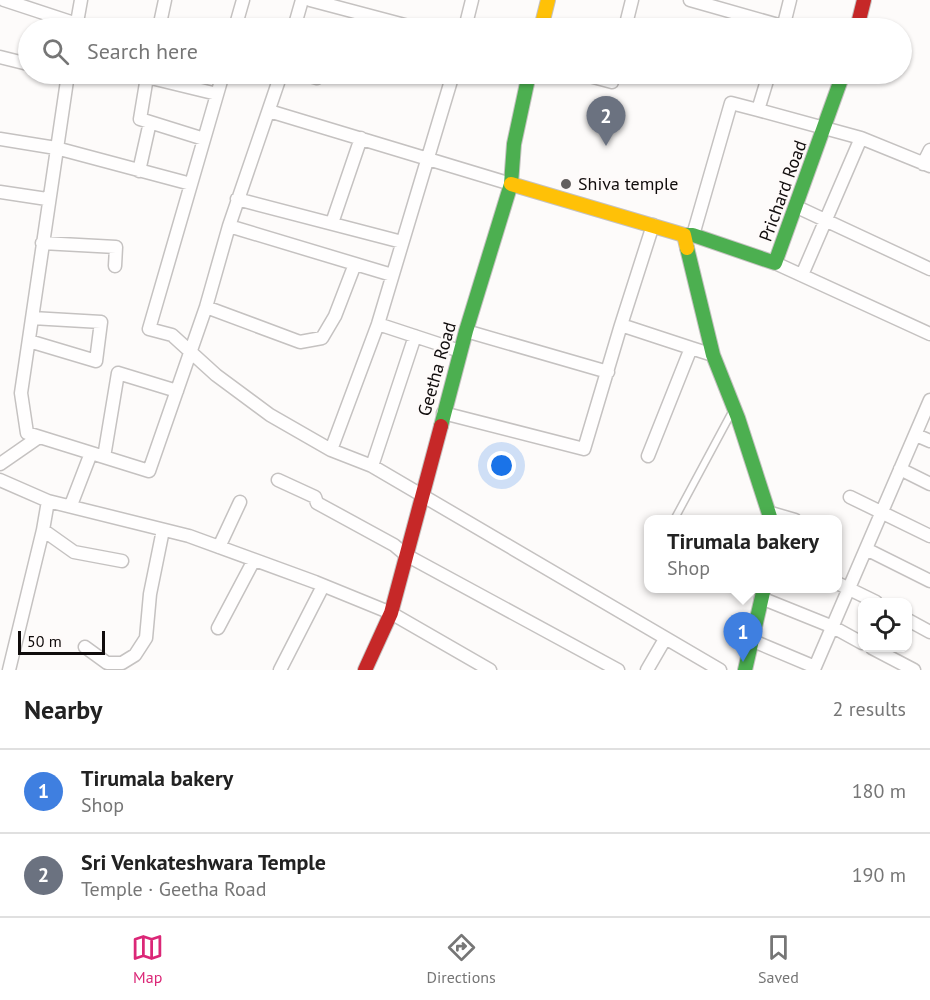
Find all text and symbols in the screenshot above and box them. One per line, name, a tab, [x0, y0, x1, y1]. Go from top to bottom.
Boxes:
search box	[18, 18, 912, 84]
icon: search	[39, 35, 72, 68]
text: Search here	[87, 37, 198, 65]
pin: 2	[586, 96, 626, 146]
street label: Prichard Road	[754, 137, 811, 245]
place label: Shiva temple	[578, 172, 678, 195]
marker: Shiva temple	[559, 177, 573, 191]
street label: Geetha Road	[412, 319, 461, 419]
your location	[487, 451, 516, 480]
popup	[644, 515, 842, 593]
text: Tirumala bakery	[667, 527, 819, 555]
text: Shop	[667, 555, 710, 581]
map controls	[858, 598, 912, 652]
button: locate	[858, 598, 912, 652]
pin: 1	[724, 612, 762, 662]
scale bar	[18, 628, 105, 656]
text: 50 m	[27, 631, 62, 651]
text: Nearby	[24, 693, 102, 726]
text: 2 results	[833, 696, 906, 722]
text: Tirumala bakery	[81, 764, 233, 792]
text: 1	[38, 778, 49, 804]
text: 180 m	[852, 778, 906, 804]
text: Shop	[81, 792, 124, 818]
text: Sri Venkateshwara Temple	[81, 848, 326, 876]
text: 2	[38, 862, 49, 888]
text: 190 m	[852, 862, 906, 888]
text: Temple · Geetha Road	[81, 876, 266, 902]
tab: Map	[131, 931, 164, 987]
tab: Directions	[427, 931, 496, 987]
tab: Saved	[758, 931, 799, 987]

